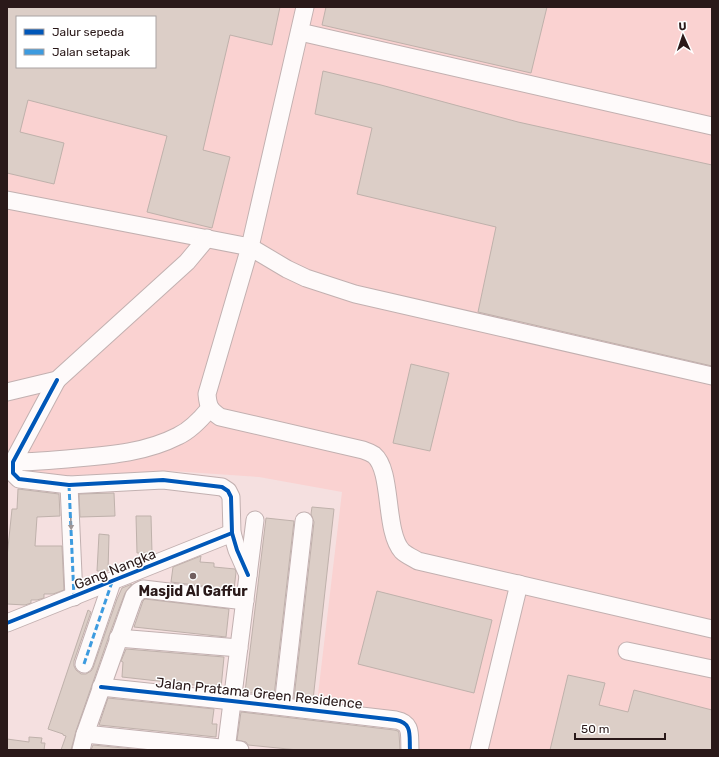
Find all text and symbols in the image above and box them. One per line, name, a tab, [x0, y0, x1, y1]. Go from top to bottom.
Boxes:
legend	[16, 16, 156, 68]
north arrow	[663, 16, 703, 56]
text: U	[678, 20, 687, 33]
text: Jalur sepeda	[52, 25, 124, 39]
text: Jalan setapak	[52, 45, 131, 59]
one-way arrow	[67, 518, 74, 530]
street label: Gang Nangka	[72, 545, 159, 594]
marker: Masjid Al Gaffur	[188, 571, 198, 581]
place label: Masjid Al Gaffur	[138, 583, 248, 600]
street label: Jalan Pratama Green Residence	[155, 674, 364, 713]
scale bar	[575, 715, 665, 741]
text: 50 m	[581, 722, 609, 736]

